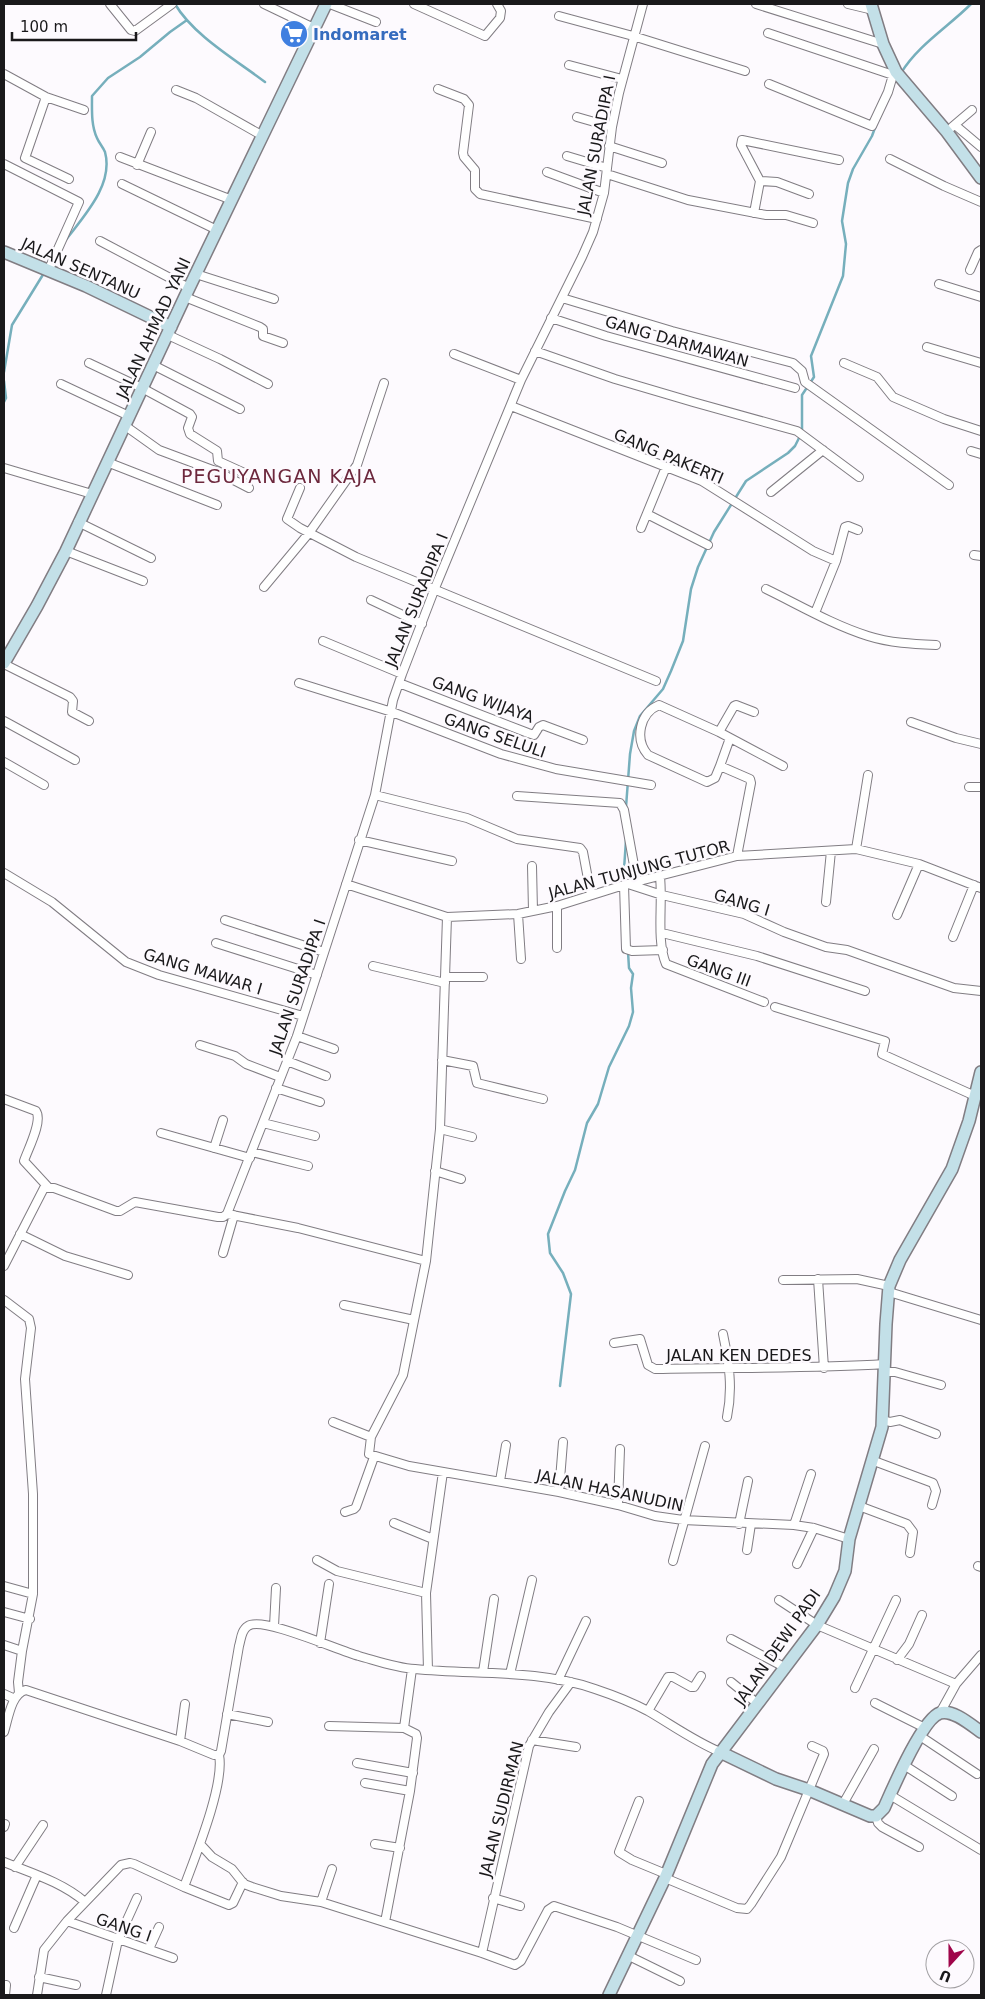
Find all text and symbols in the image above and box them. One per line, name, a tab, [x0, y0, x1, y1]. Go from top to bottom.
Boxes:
scale bar	[12, 10, 136, 42]
text: 100 m	[20, 18, 68, 36]
supermarket icon: Indomaret	[279, 19, 309, 49]
place label: Indomaret	[313, 25, 407, 44]
street label: JALAN SURADIPA I	[573, 73, 619, 218]
street label: JALAN SENTANU	[18, 233, 143, 303]
street label: JALAN AHMAD YANI	[112, 254, 195, 403]
street label: GANG DARMAWAN	[603, 312, 751, 371]
street label: GANG PAKERTI	[611, 425, 727, 488]
district label: PEGUYANGAN KAJA	[181, 465, 377, 487]
street label: JALAN SURADIPA I	[381, 531, 452, 671]
street label: GANG WIJAYA	[429, 672, 536, 727]
street label: GANG SELULI	[441, 709, 548, 762]
street label: JALAN TUNJUNG TUTOR	[545, 836, 732, 903]
street label: GANG I	[712, 885, 772, 920]
street label: JALAN SURADIPA I	[265, 917, 330, 1059]
street label: GANG MAWAR I	[141, 944, 265, 999]
street label: GANG III	[684, 950, 754, 991]
street label: JALAN KEN DEDES	[665, 1346, 812, 1365]
street label: JALAN HASANUDIN	[534, 1465, 685, 1515]
street label: JALAN DEWI PADI	[730, 1586, 825, 1710]
street label: JALAN SUDIRMAN	[475, 1739, 528, 1880]
street label: GANG I	[94, 1909, 154, 1946]
north arrow	[925, 1939, 975, 1989]
text: U	[937, 1967, 954, 1986]

